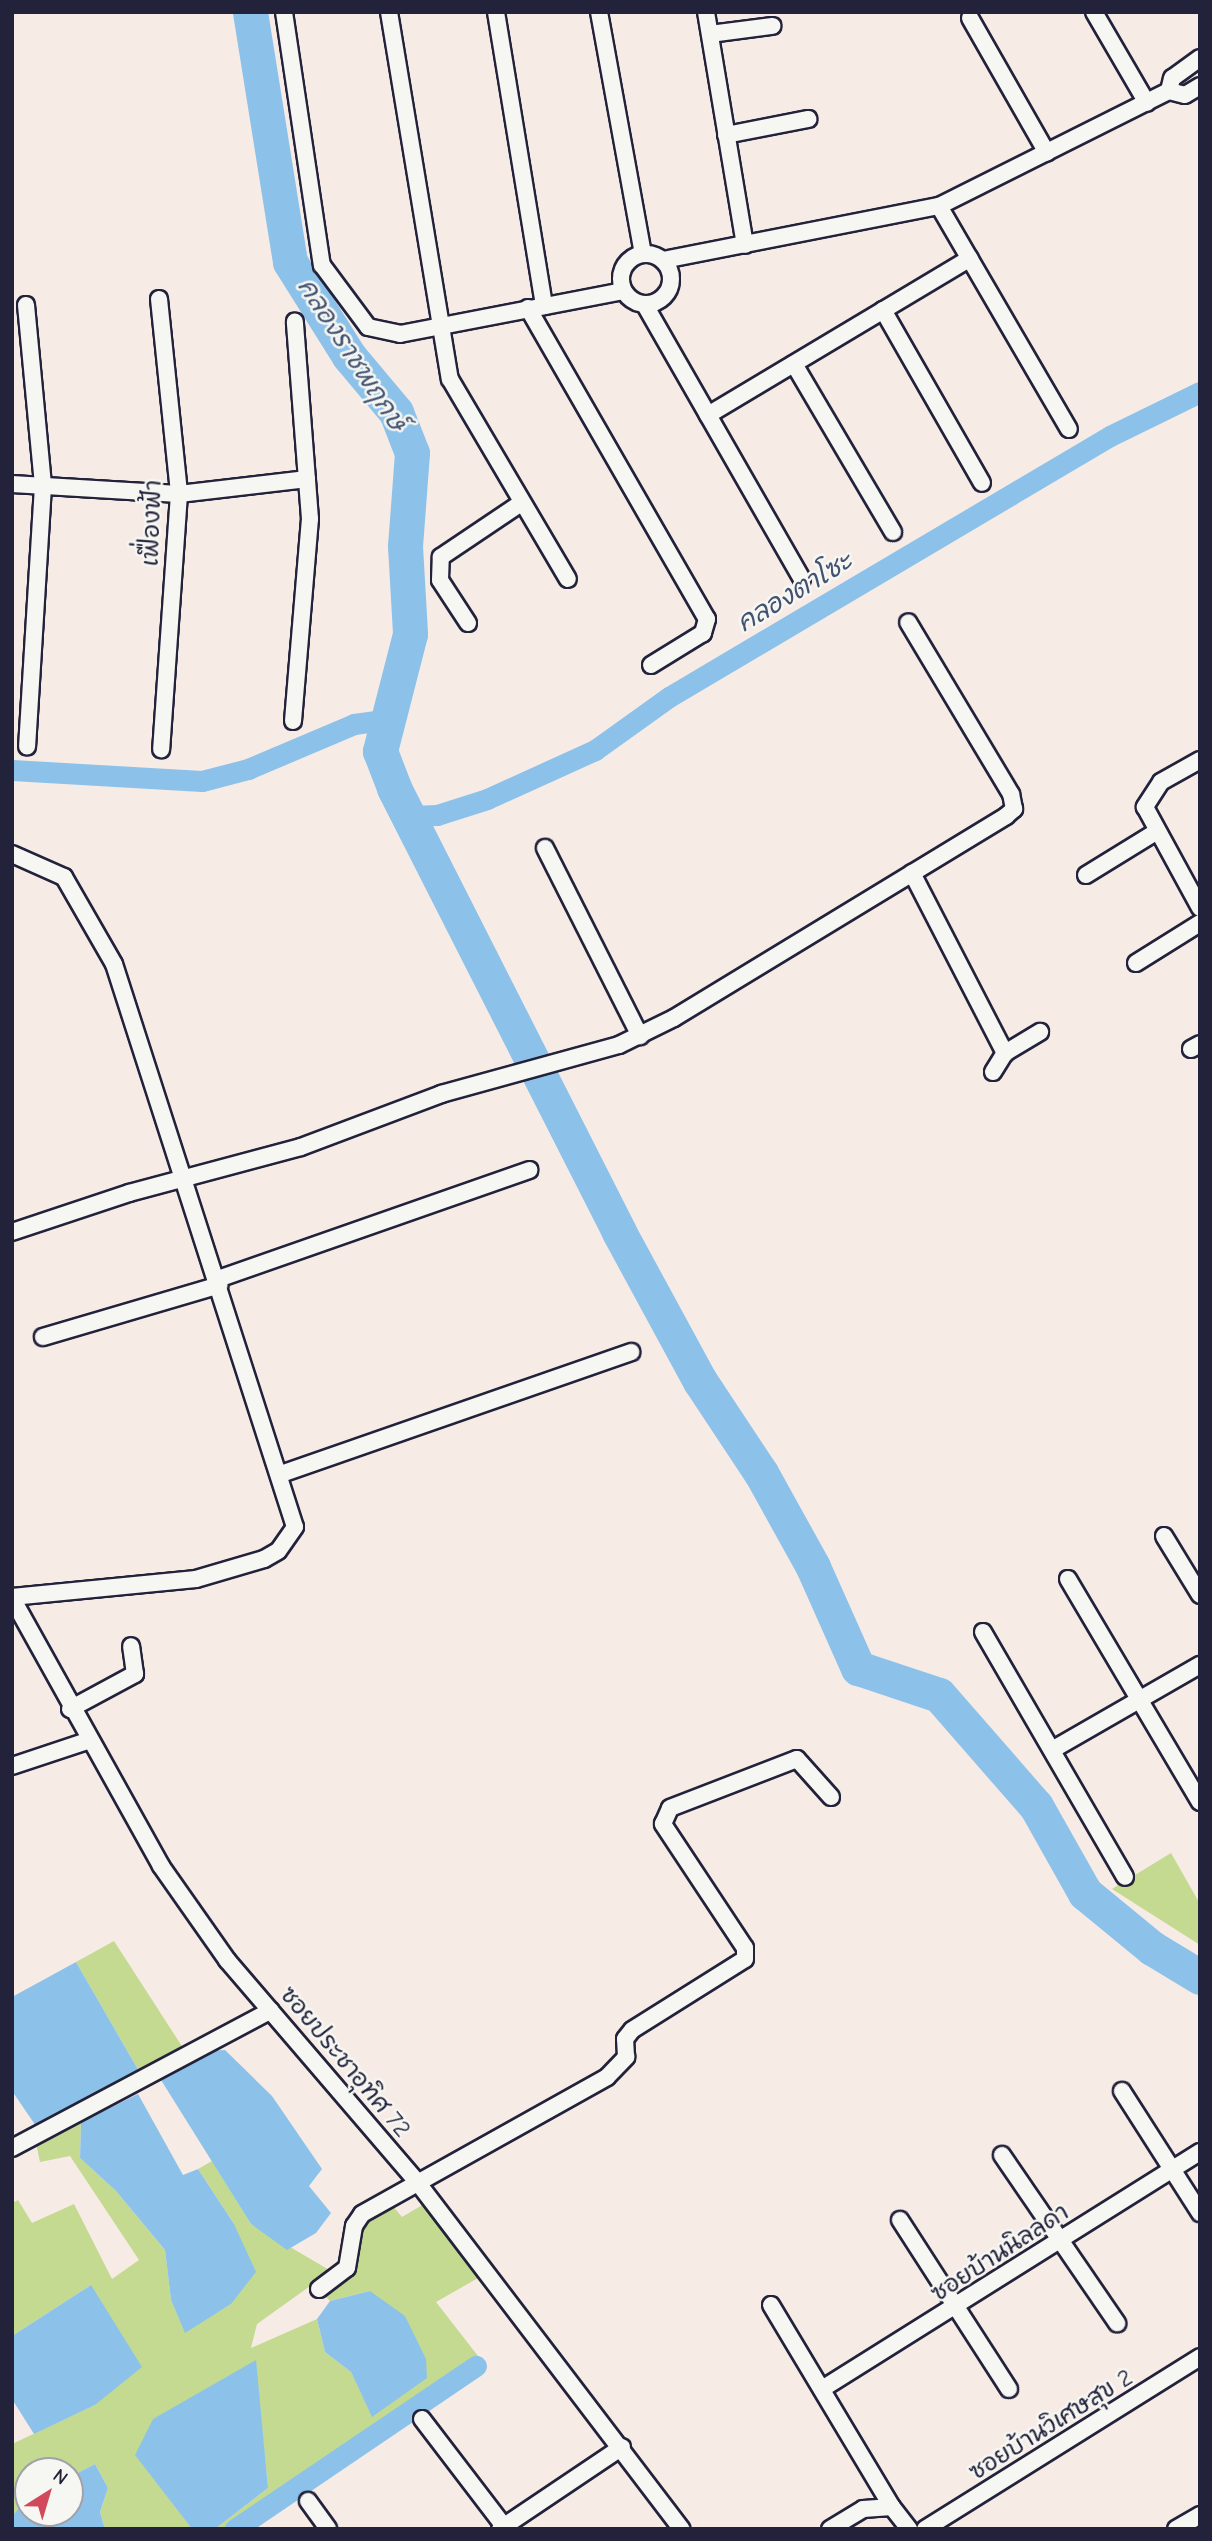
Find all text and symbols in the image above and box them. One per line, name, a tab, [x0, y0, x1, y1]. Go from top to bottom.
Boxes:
water label: คลองราชพฤกษ์	[290, 273, 412, 437]
street label: เฟื่องฟ้า	[136, 479, 168, 567]
water label: คลองตาโซะ	[732, 546, 858, 640]
street label: ซอยประชาอุทิศ 72	[274, 1981, 416, 2143]
street label: ซอยบ้านนิลลดา	[926, 2198, 1074, 2308]
street label: ซอยบ้านวิเศษสุข 2	[964, 2363, 1138, 2487]
north arrow	[14, 2457, 84, 2527]
text: N	[49, 2464, 72, 2489]

